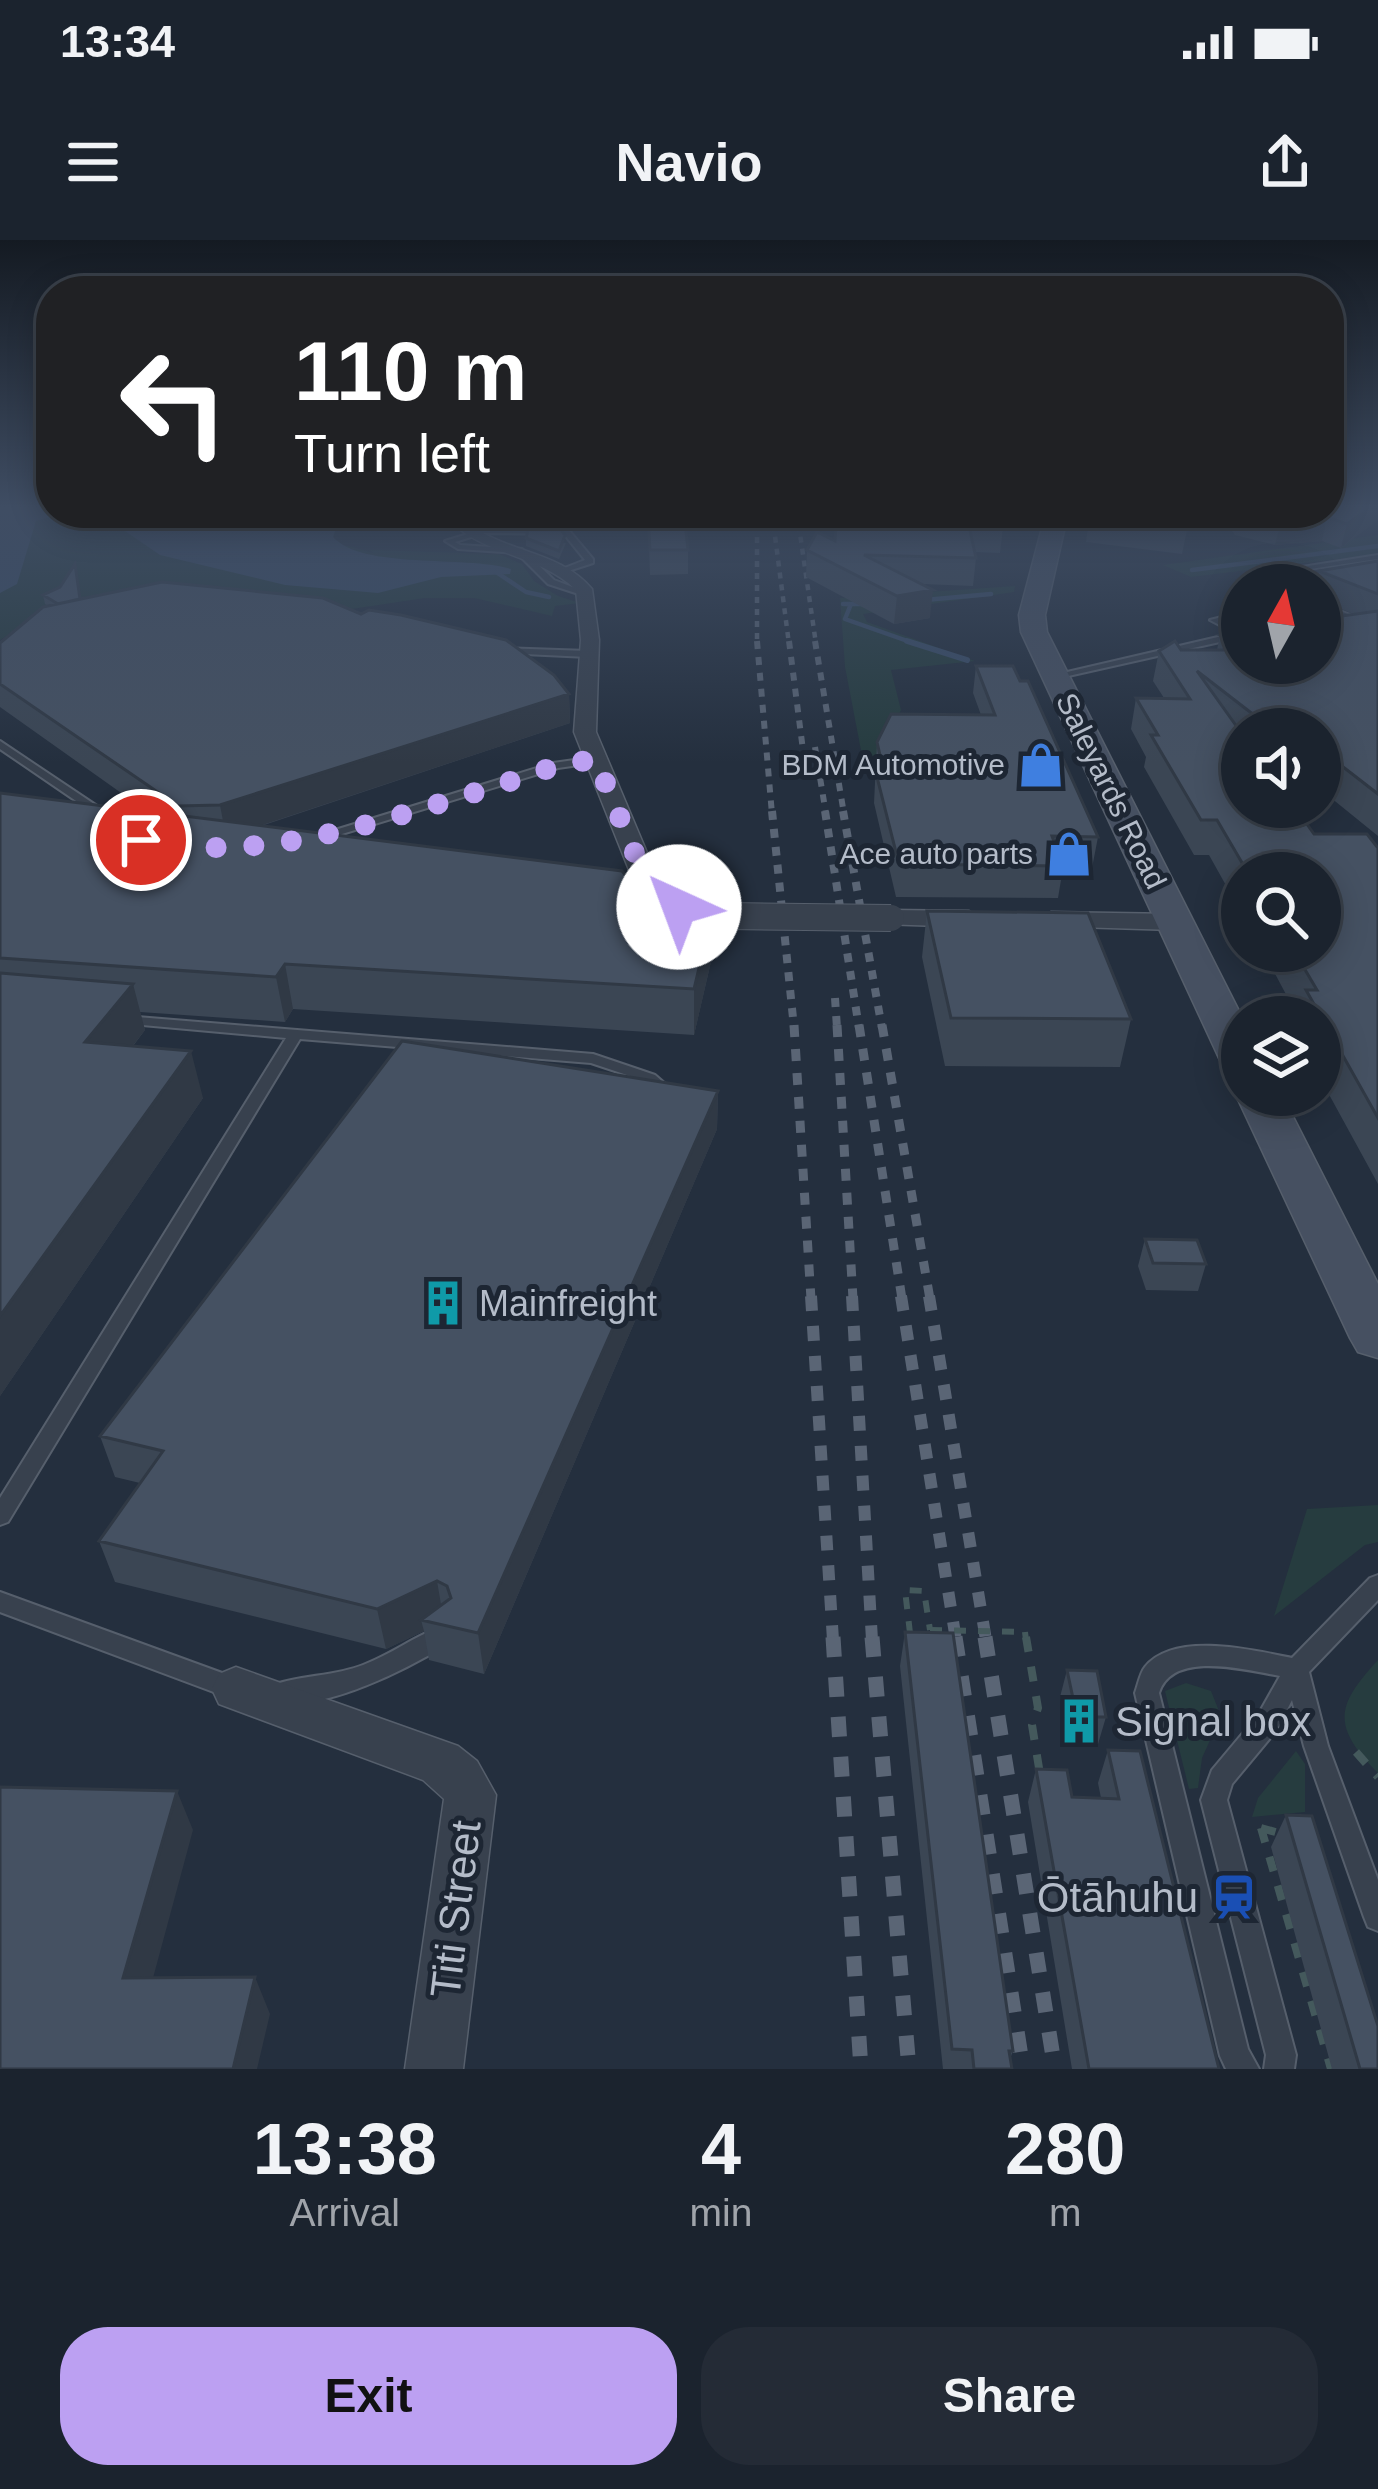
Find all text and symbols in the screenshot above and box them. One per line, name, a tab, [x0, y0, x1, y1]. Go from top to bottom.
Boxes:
text: 13:34	[60, 16, 175, 67]
icon: menu	[60, 129, 126, 195]
icon: share	[1252, 129, 1318, 195]
text: Navio	[615, 132, 763, 192]
icon: left	[96, 324, 252, 480]
text: 110 m	[294, 324, 528, 418]
text: Turn left	[294, 423, 490, 483]
north arrow	[1221, 564, 1341, 684]
map controls	[1221, 564, 1341, 1116]
street label: Saleyards Road	[1050, 688, 1173, 894]
button: sound	[1221, 708, 1341, 828]
shop icon: BDM Automotive	[1016, 740, 1066, 790]
place label: BDM Automotive	[782, 748, 1005, 781]
pin	[90, 789, 192, 891]
icon: arrive	[108, 807, 174, 873]
shop icon: Ace auto parts	[1044, 829, 1094, 879]
place label: Ace auto parts	[840, 837, 1033, 870]
position arrow	[616, 844, 742, 970]
button: search	[1221, 852, 1341, 972]
button: layers	[1221, 996, 1341, 1116]
building icon: Mainfreight	[418, 1278, 468, 1328]
place label: Mainfreight	[479, 1283, 657, 1324]
building icon: Signal box	[1054, 1696, 1104, 1746]
place label: Signal box	[1115, 1698, 1311, 1745]
street label: Titi Street	[421, 1817, 490, 2000]
station icon: Ōtāhuhu	[1209, 1872, 1259, 1922]
place label: Ōtāhuhu	[1037, 1874, 1198, 1921]
text: 13:38	[253, 2109, 437, 2189]
text: 4	[701, 2109, 741, 2189]
text: 280	[1005, 2109, 1125, 2189]
text: Arrival	[290, 2191, 400, 2234]
text: min	[690, 2191, 752, 2234]
text: m	[1049, 2191, 1081, 2234]
button: Exit	[60, 2327, 677, 2465]
button: Share	[701, 2327, 1318, 2465]

